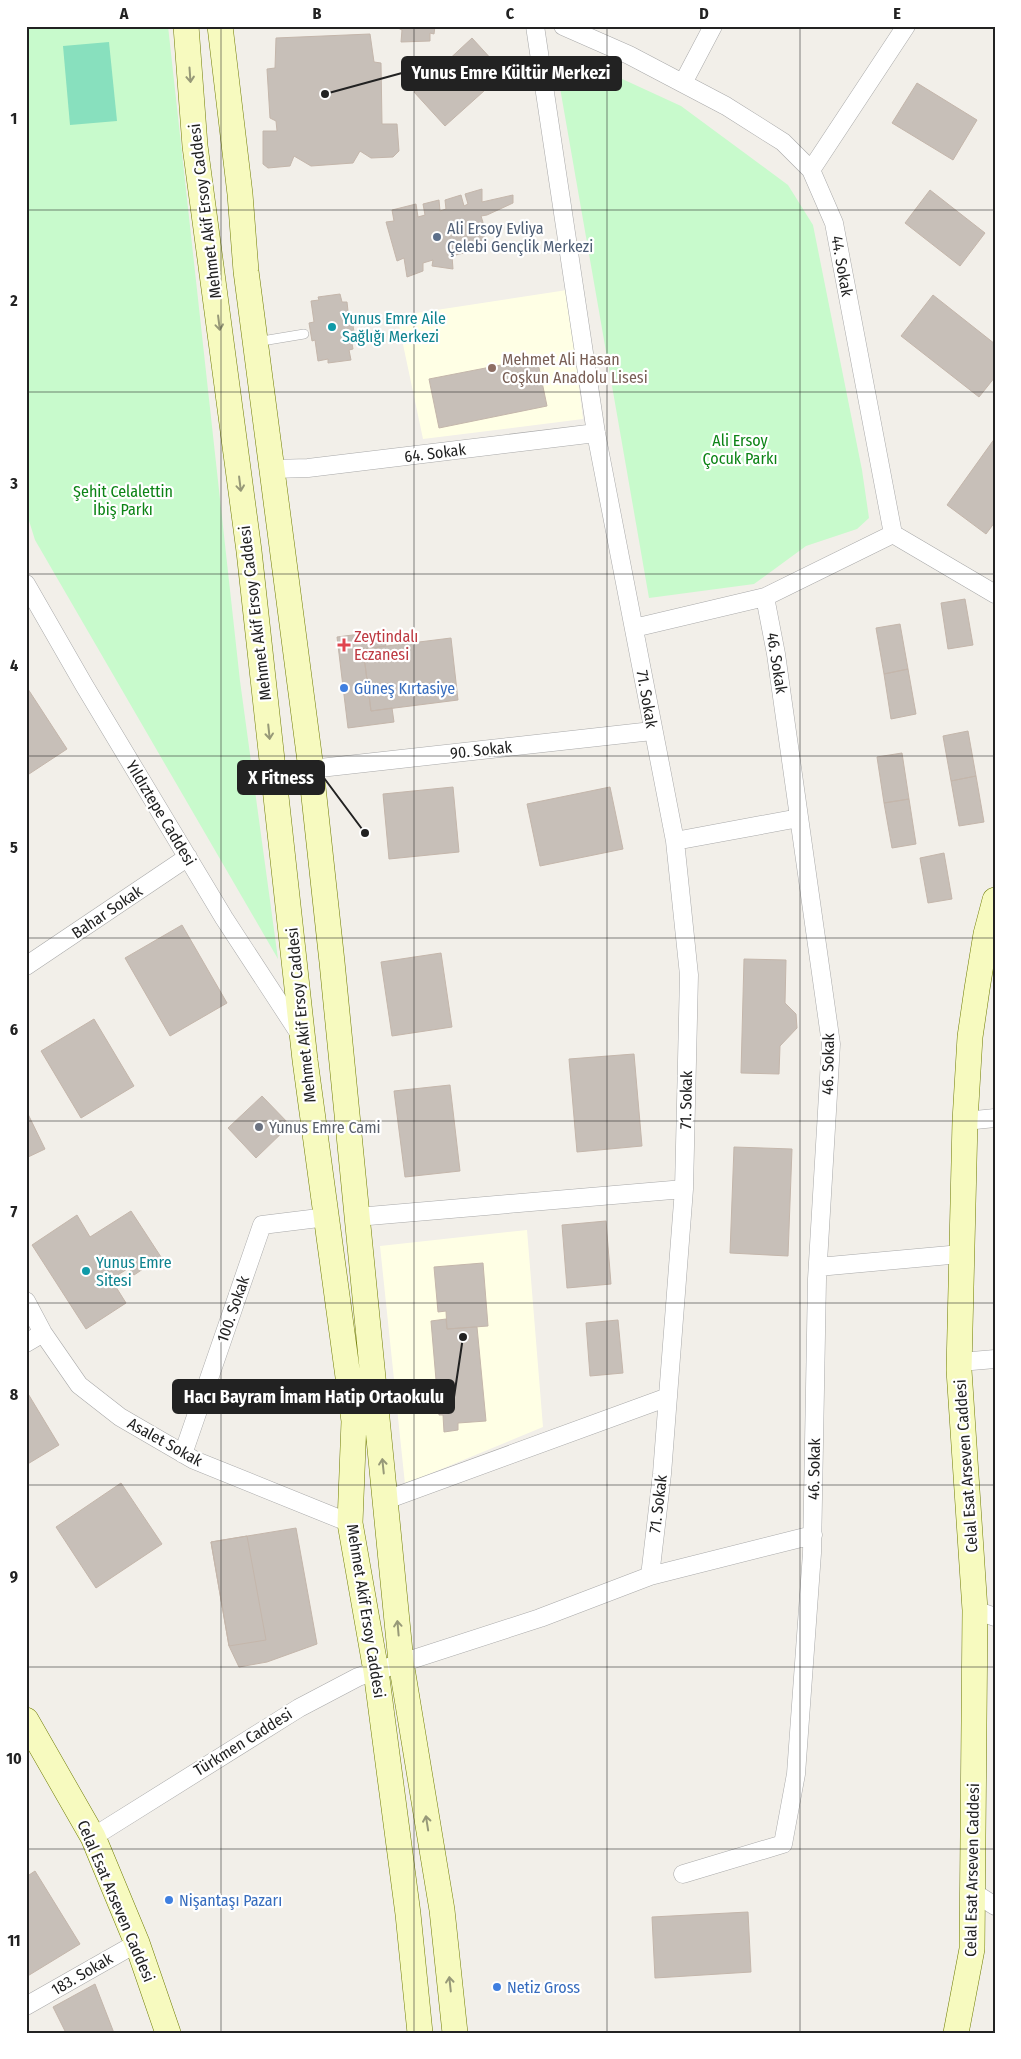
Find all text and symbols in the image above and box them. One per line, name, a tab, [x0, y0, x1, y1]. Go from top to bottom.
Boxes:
text: A	[119, 4, 129, 23]
text: B	[313, 4, 322, 23]
text: C	[506, 4, 515, 23]
text: D	[699, 4, 709, 23]
text: E	[893, 4, 901, 23]
callout: Yunus Emre Kültür Merkezi	[402, 57, 621, 90]
text: Yunus Emre Kültür Merkezi	[411, 62, 610, 84]
one-way arrow	[185, 67, 195, 83]
text: 1	[11, 109, 17, 128]
street label: Mehmet Akif Ersoy Caddesi	[185, 122, 225, 300]
place label: Ali Ersoy Evliya Çelebi Gençlik Merkezi	[447, 219, 593, 257]
marker: Ali Ersoy Evliya Çelebi Gençlik Merkezi	[431, 231, 443, 243]
street label: 44. Sokak	[827, 234, 857, 298]
text: 2	[9, 291, 18, 310]
place label: Yunus Emre Aile Sağlığı Merkezi	[342, 309, 446, 346]
one-way arrow	[214, 315, 224, 331]
marker: Yunus Emre Aile Sağlığı Merkezi	[326, 321, 338, 333]
place label: Mehmet Ali Hasan Coşkun Anadolu Lisesi	[502, 350, 648, 387]
marker: Mehmet Ali Hasan Coşkun Anadolu Lisesi	[486, 362, 498, 374]
park label: Ali Ersoy Çocuk Parkı	[703, 431, 777, 469]
street label: 64. Sokak	[403, 440, 467, 466]
text: 3	[9, 474, 18, 493]
one-way arrow	[235, 476, 245, 492]
park label: Şehit Celalettin İbiş Parkı	[73, 482, 173, 519]
street label: Mehmet Akif Ersoy Caddesi	[235, 524, 275, 702]
place label: Zeytindalı Eczanesi	[354, 627, 418, 664]
street label: 46. Sokak	[763, 631, 791, 695]
marker: Zeytindalı Eczanesi	[338, 639, 350, 651]
text: 4	[10, 656, 18, 675]
street label: 71. Sokak	[633, 669, 662, 730]
place label: Güneş Kırtasiye	[354, 679, 455, 698]
marker: Güneş Kırtasiye	[338, 682, 350, 694]
one-way arrow	[264, 724, 274, 740]
street label: 90. Sokak	[449, 737, 513, 763]
street label: Yıldıztepe Caddesi	[122, 757, 200, 869]
callout: X Fitness	[238, 761, 324, 794]
text: X Fitness	[247, 767, 314, 789]
text: 5	[10, 838, 18, 857]
street label: Bahar Sokak	[68, 881, 146, 943]
street label: Mehmet Akif Ersoy Caddesi	[282, 926, 320, 1104]
text: 6	[10, 1020, 18, 1039]
street label: 46. Sokak	[818, 1032, 838, 1095]
street label: 71. Sokak	[676, 1070, 696, 1129]
place label: Yunus Emre Cami	[269, 1118, 381, 1137]
marker: Yunus Emre Cami	[253, 1121, 265, 1133]
text: 7	[11, 1202, 18, 1221]
place label: Yunus Emre Sitesi	[96, 1253, 172, 1290]
marker: Yunus Emre Sitesi	[80, 1265, 92, 1277]
street label: 100. Sokak	[213, 1273, 253, 1345]
street label: Celal Esat Arseven Caddesi	[950, 1379, 982, 1553]
callout: Hacı Bayram İmam Hatip Ortaokulu	[173, 1380, 454, 1413]
text: 8	[10, 1385, 19, 1404]
text: Hacı Bayram İmam Hatip Ortaokulu	[184, 1386, 444, 1408]
street label: Asalet Sokak	[124, 1414, 206, 1471]
street label: 46. Sokak	[804, 1437, 824, 1500]
one-way arrow	[378, 1459, 388, 1475]
street label: 71. Sokak	[645, 1473, 671, 1534]
street label: Mehmet Akif Ersoy Caddesi	[343, 1523, 389, 1699]
text: 9	[10, 1567, 18, 1586]
one-way arrow	[393, 1620, 403, 1636]
street label: Türkmen Caddesi	[190, 1704, 296, 1780]
text: 10	[6, 1749, 22, 1768]
street label: Celal Esat Arseven Caddesi	[961, 1783, 983, 1957]
one-way arrow	[422, 1816, 432, 1832]
street label: Celal Esat Arseven Caddesi	[73, 1817, 159, 1985]
place label: Nişantaşı Pazarı	[179, 1891, 282, 1910]
marker: Nişantaşı Pazarı	[163, 1894, 175, 1906]
text: 11	[7, 1931, 21, 1950]
street label: 183. Sokak	[48, 1949, 116, 1999]
one-way arrow	[445, 1977, 455, 1993]
place label: Netiz Gross	[507, 1978, 580, 1997]
marker: Netiz Gross	[491, 1981, 503, 1993]

